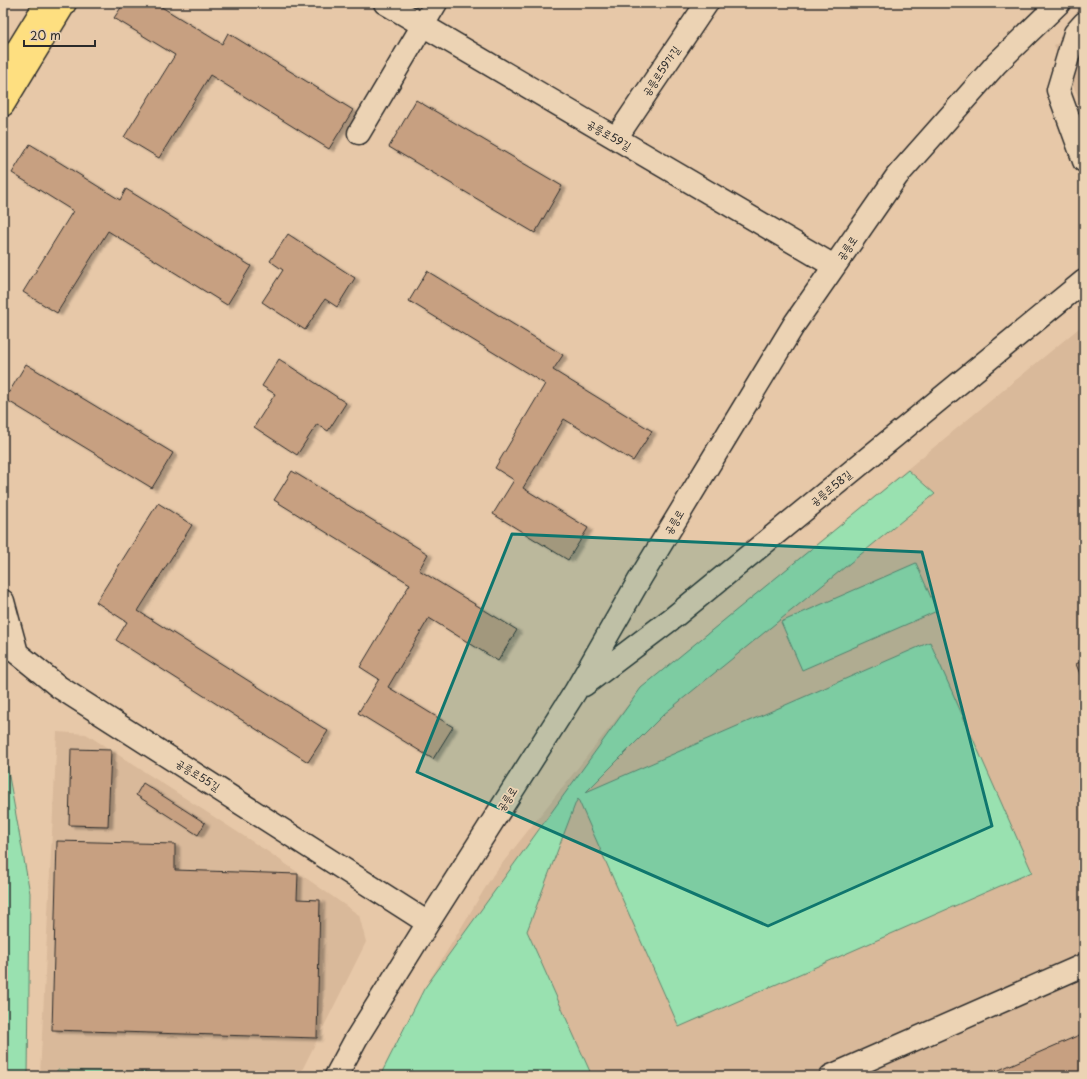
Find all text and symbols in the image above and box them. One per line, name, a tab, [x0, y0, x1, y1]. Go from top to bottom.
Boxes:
scale bar	[24, 22, 95, 48]
text: 20 m	[30, 26, 61, 44]
street label: 공릉로59가길	[637, 42, 684, 99]
street label: 공릉로59길	[584, 115, 635, 154]
street label: 공릉로	[832, 232, 861, 263]
street label: 공릉로58길	[806, 465, 855, 510]
street label: 공릉로	[659, 506, 688, 538]
street label: 공릉로55길	[173, 754, 224, 795]
street label: 공릉로	[492, 783, 521, 814]

